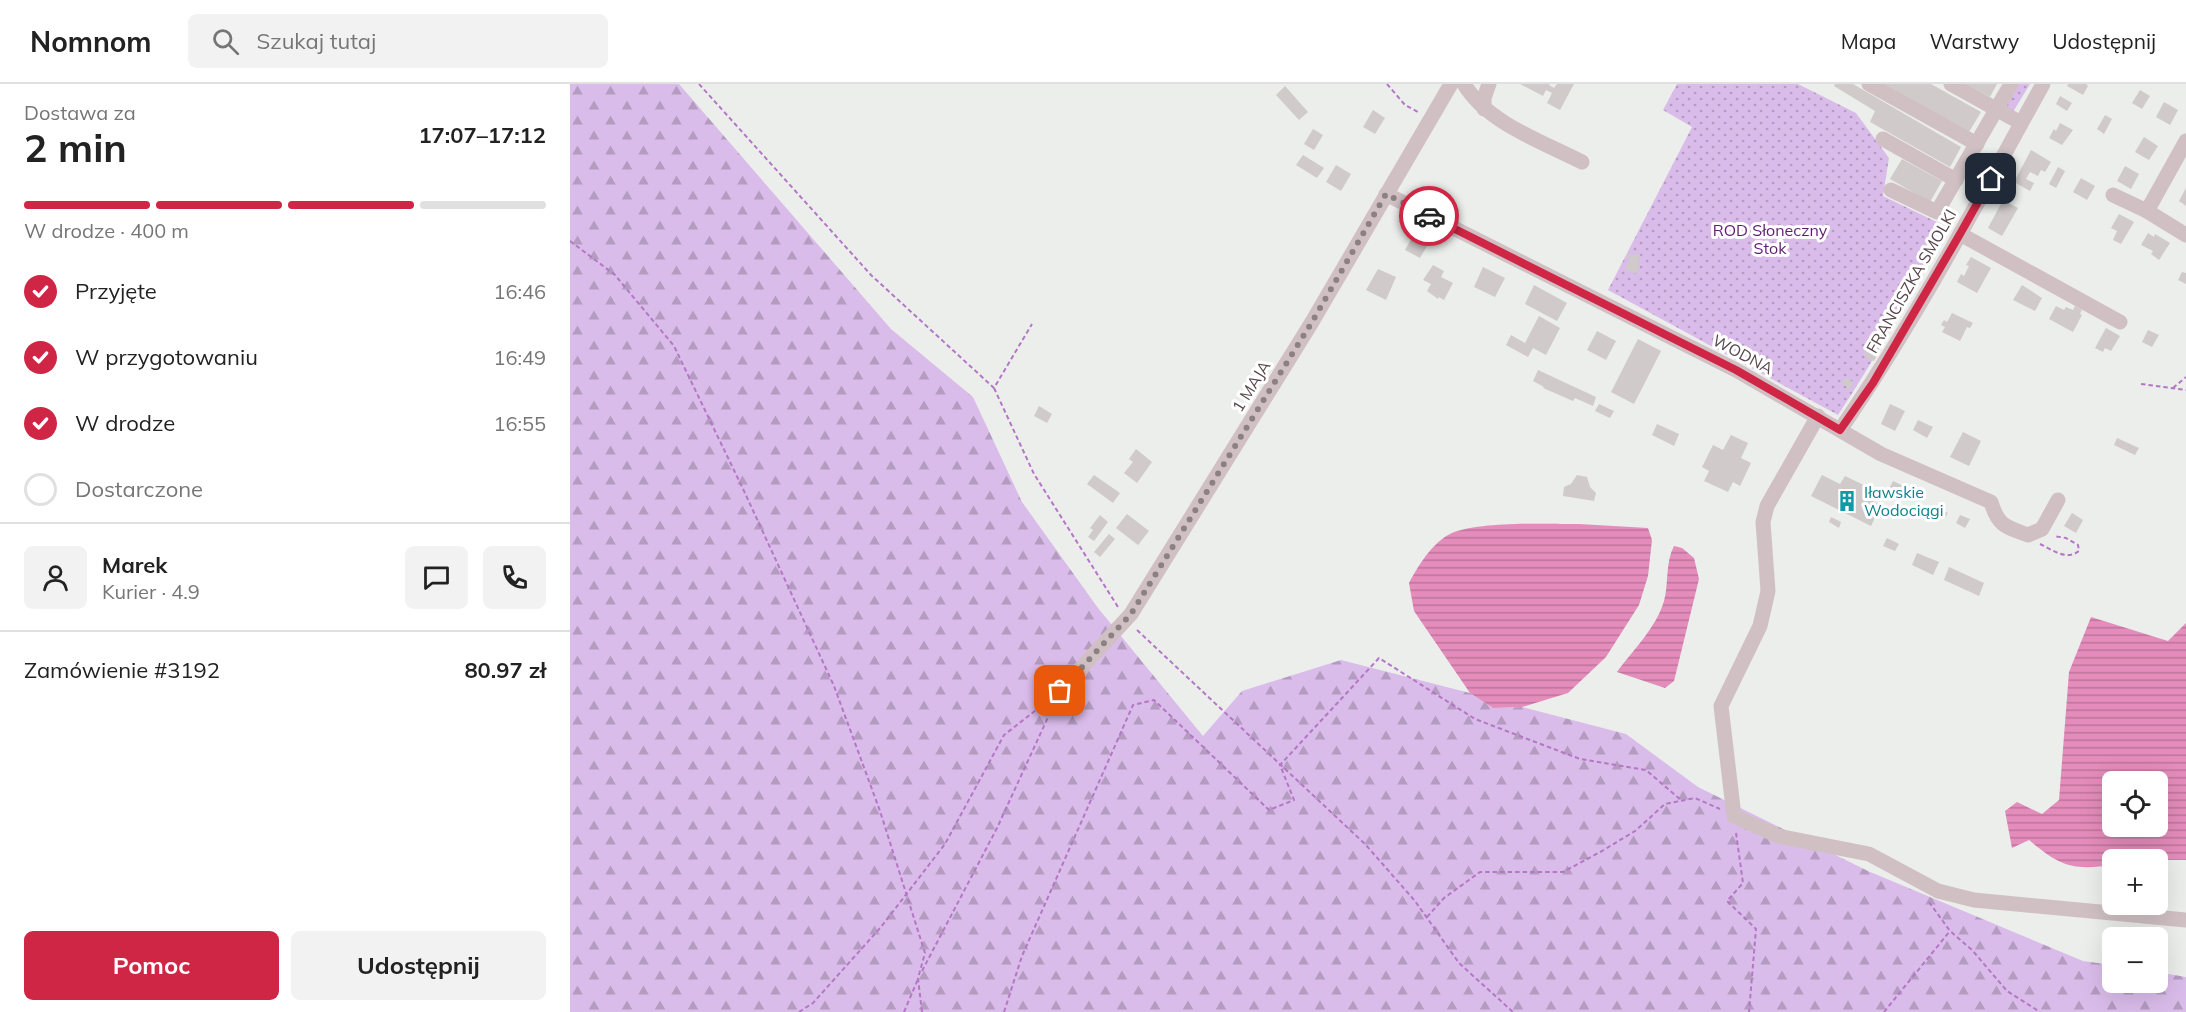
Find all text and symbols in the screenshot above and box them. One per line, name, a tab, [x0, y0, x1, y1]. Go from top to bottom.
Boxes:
search box	[188, 14, 608, 68]
text: Nomnom	[30, 24, 152, 59]
icon: search	[209, 25, 242, 58]
text: Szukaj tutaj	[257, 27, 376, 55]
text: Mapa	[1841, 28, 1896, 54]
text: Warstwy	[1929, 28, 2019, 54]
text: Udostępnij	[2052, 28, 2156, 54]
text: Dostawa za	[24, 100, 136, 125]
text: 17:07–17:12	[418, 121, 546, 149]
text: 2 min	[24, 123, 127, 172]
pin	[1965, 153, 2016, 204]
icon: home	[1974, 162, 2007, 195]
courier	[1399, 186, 1459, 246]
icon: car	[1413, 200, 1446, 233]
street label: FRANCISZKA SMOLKI	[1862, 206, 1960, 356]
text: W drodze · 400 m	[24, 218, 189, 243]
park label: ROD Słoneczny Stok	[1713, 220, 1828, 258]
icon: check	[24, 275, 57, 308]
text: Przyjęte	[75, 277, 157, 305]
text: 16:46	[493, 279, 546, 304]
street label: WODNA	[1709, 330, 1777, 378]
icon: check	[24, 341, 57, 374]
text: W przygotowaniu	[75, 343, 258, 371]
text: 16:49	[493, 345, 546, 370]
street label: 1 MAJA	[1228, 356, 1275, 415]
icon: check	[24, 407, 57, 440]
text: W drodze	[75, 409, 175, 437]
text: 16:55	[493, 411, 546, 436]
text: Dostarczone	[75, 475, 203, 503]
place label: Iławskie Wodociągi	[1864, 482, 1944, 520]
building icon: Iławskie Wodociągi	[1835, 489, 1859, 513]
button: person	[24, 546, 87, 609]
button: chat	[405, 546, 468, 609]
button: phone	[483, 546, 546, 609]
text: Marek	[102, 551, 167, 579]
text: Kurier · 4.9	[102, 579, 200, 604]
text: Zamówienie #3192	[24, 656, 220, 684]
text: 80.97 zł	[464, 656, 546, 684]
pin	[1034, 665, 1085, 716]
icon: bag	[1043, 674, 1076, 707]
map controls	[2102, 771, 2168, 993]
button: locate	[2102, 771, 2168, 837]
button: +	[2102, 849, 2168, 915]
button: −	[2102, 927, 2168, 993]
button: Pomoc	[24, 931, 279, 1000]
button: Udostępnij	[291, 931, 546, 1000]

